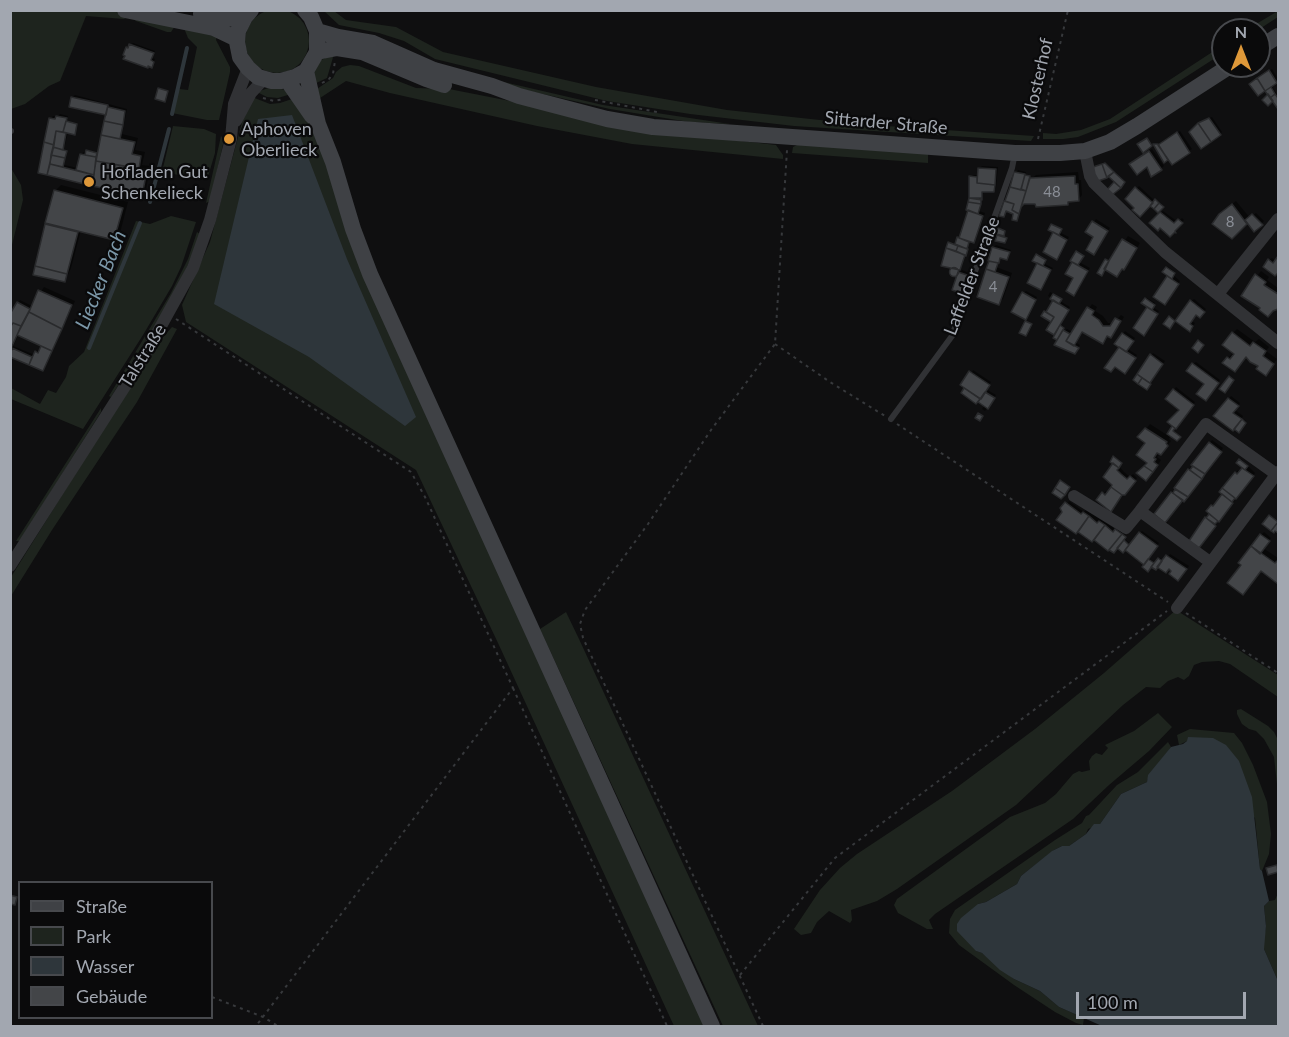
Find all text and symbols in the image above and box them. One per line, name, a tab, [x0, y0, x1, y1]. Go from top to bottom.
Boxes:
north arrow	[1211, 18, 1271, 78]
text: N	[1235, 22, 1247, 41]
street label: Klosterhof	[1018, 36, 1058, 122]
street label: Sittarder Straße	[824, 107, 948, 139]
place label: Aphoven Oberlieck	[241, 118, 317, 160]
marker: Aphoven Oberlieck	[222, 132, 236, 146]
place label: Hofladen Gut Schenkelieck	[101, 161, 208, 204]
marker: Hofladen Gut Schenkelieck	[82, 175, 96, 189]
house number: 48	[1043, 183, 1061, 201]
house number: 8	[1226, 213, 1234, 231]
street label: Laffelder Straße	[939, 214, 1005, 338]
water label: Liecker Bach	[70, 227, 132, 333]
house number: 4	[989, 278, 997, 296]
street label: Talstraße	[115, 320, 171, 392]
legend	[18, 881, 213, 1019]
text: Straße	[76, 895, 127, 917]
text: Park	[76, 925, 111, 947]
text: Wasser	[76, 955, 134, 977]
scale bar	[1079, 980, 1248, 1018]
text: Gebäude	[76, 985, 147, 1007]
text: 100 m	[1087, 991, 1138, 1013]

